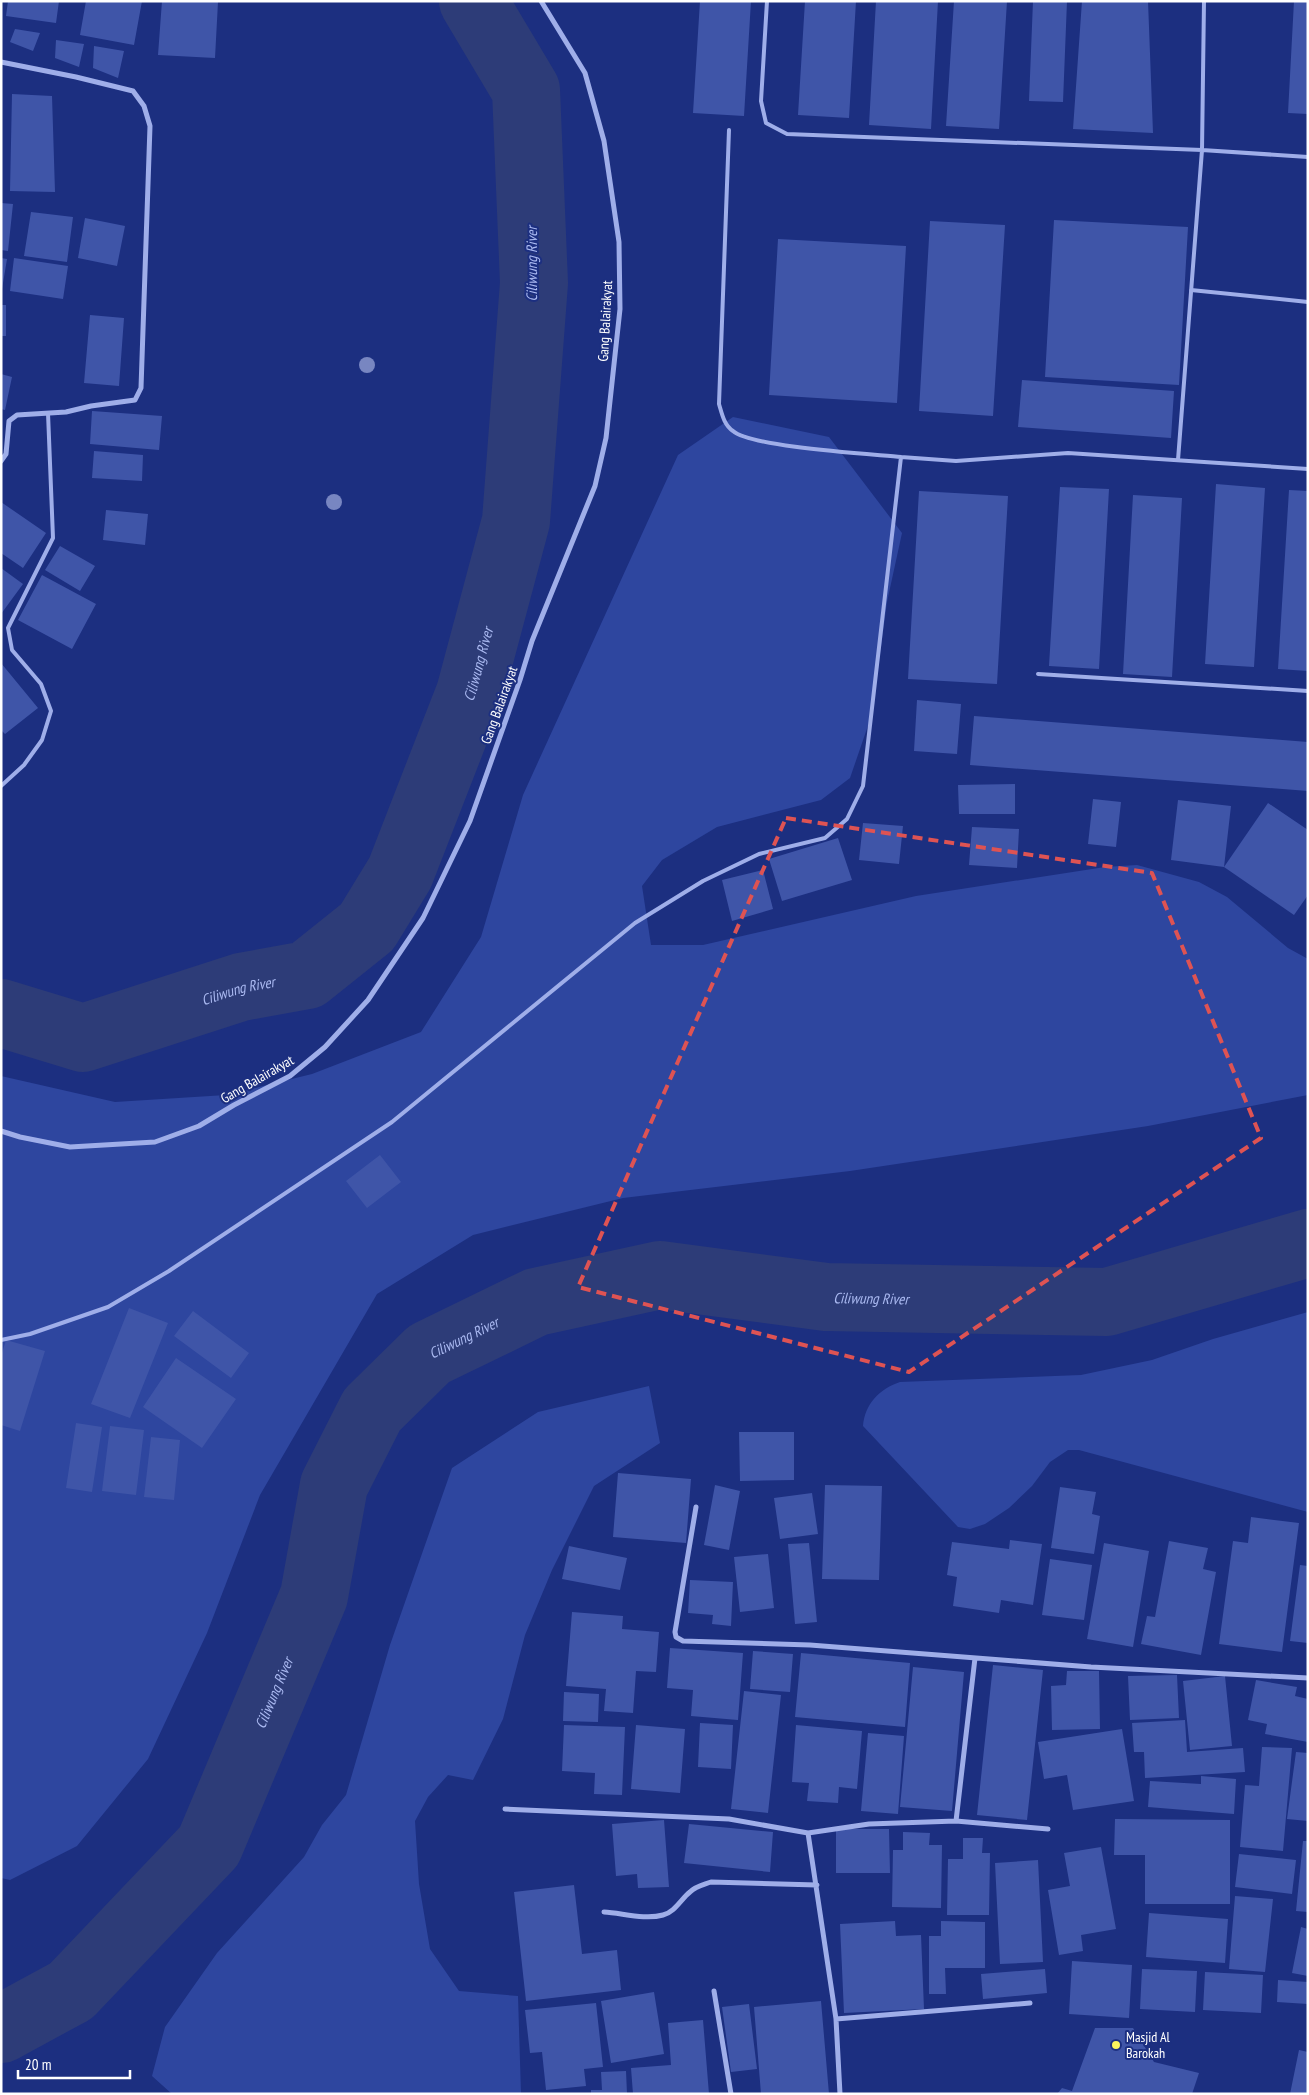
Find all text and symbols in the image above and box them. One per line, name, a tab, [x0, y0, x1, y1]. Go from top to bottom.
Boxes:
water label: Ciliwung River	[522, 225, 541, 302]
street label: Gang Balairakyat	[594, 280, 616, 362]
water label: Ciliwung River	[458, 624, 497, 704]
street label: Gang Balairakyat	[477, 664, 521, 746]
water label: Ciliwung River	[199, 971, 278, 1009]
street label: Gang Balairakyat	[217, 1051, 297, 1107]
water label: Ciliwung River	[833, 1288, 911, 1308]
water label: Ciliwung River	[425, 1311, 503, 1362]
water label: Ciliwung River	[250, 1653, 297, 1731]
place label: Masjid Al Barokah	[1126, 2028, 1171, 2062]
marker: Masjid Al Barokah	[1110, 2039, 1122, 2051]
scale bar	[18, 2048, 130, 2080]
text: 20 m	[25, 2055, 51, 2074]

